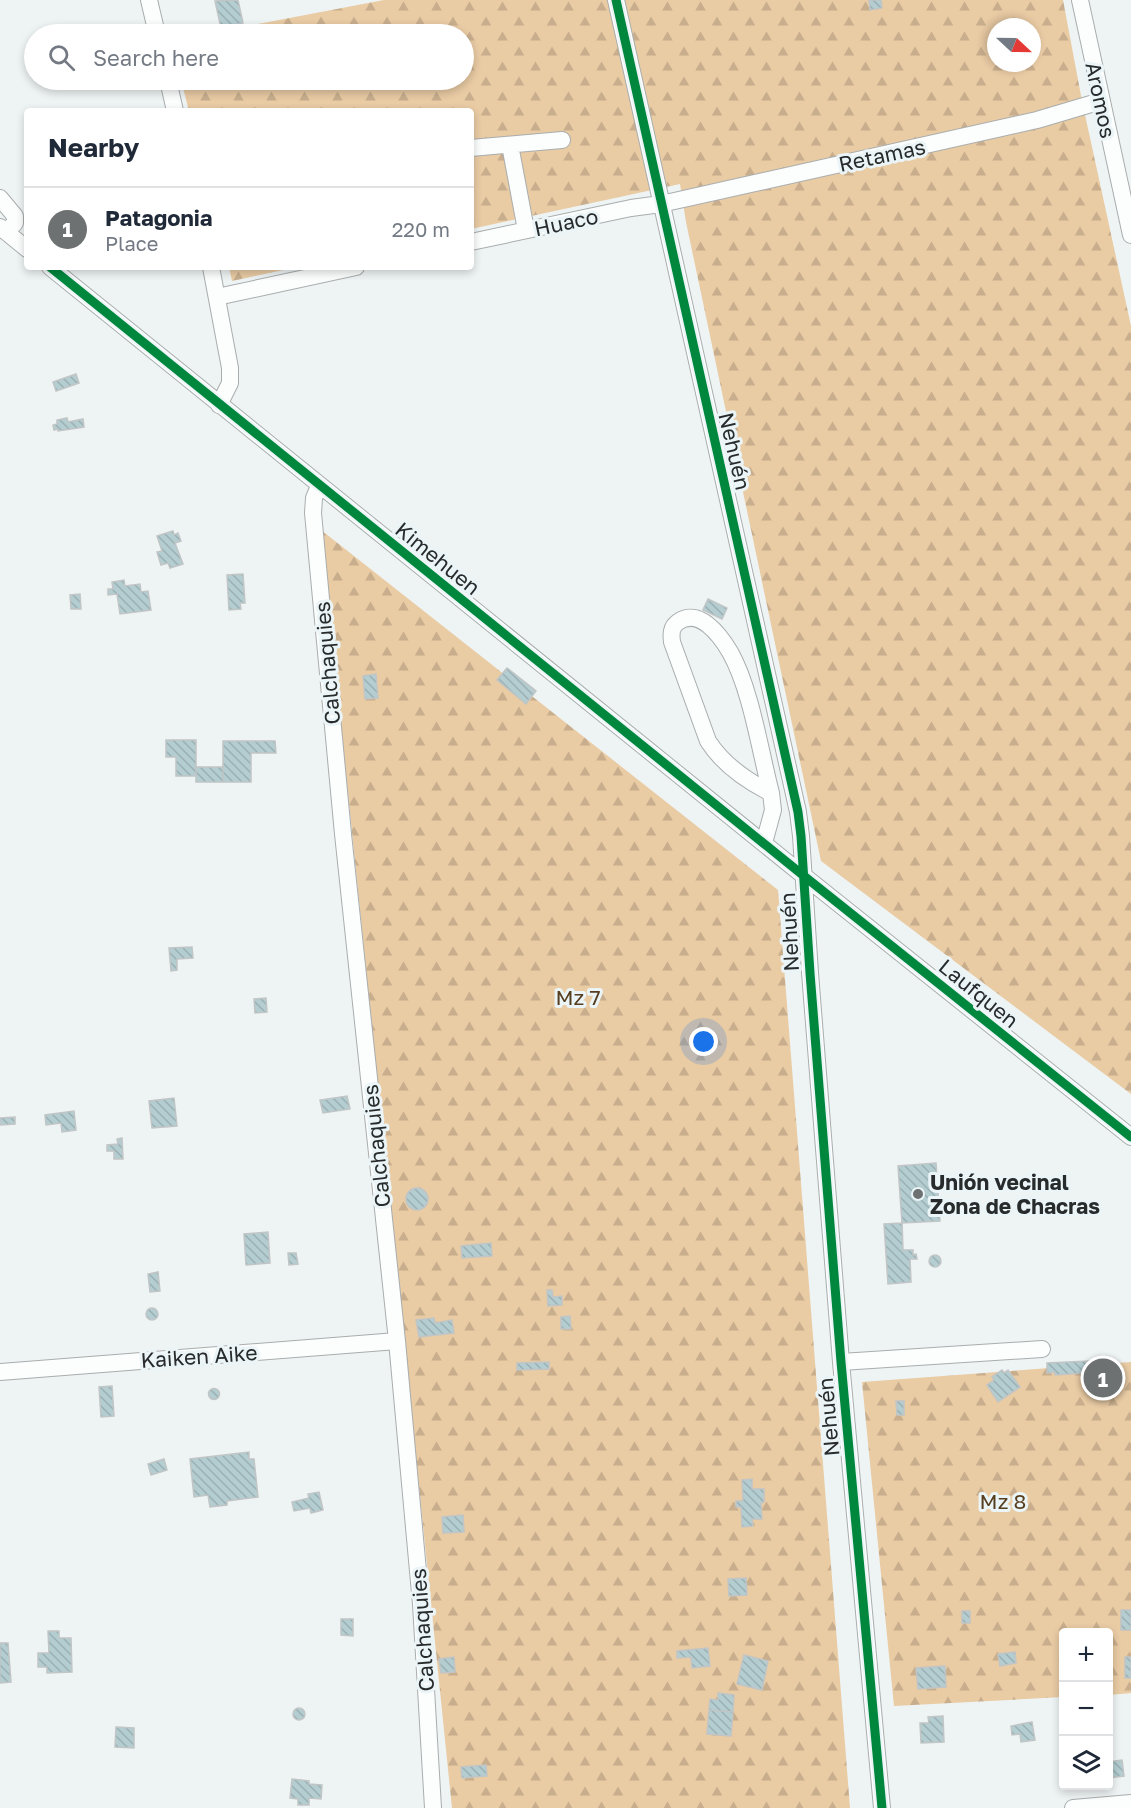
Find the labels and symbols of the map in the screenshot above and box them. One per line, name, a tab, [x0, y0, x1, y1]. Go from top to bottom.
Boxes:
north arrow	[987, 18, 1041, 72]
street label: Aromos	[1080, 60, 1122, 140]
street label: Retamas	[836, 133, 928, 177]
street label: Huaco	[532, 203, 600, 241]
street label: Nehuén	[713, 410, 757, 492]
street label: Kimehuen	[390, 516, 486, 600]
street label: Calchaquies	[309, 600, 345, 726]
street label: Nehuén	[774, 892, 804, 972]
street label: Laufquen	[934, 953, 1024, 1033]
park label: Mz 7	[555, 984, 601, 1010]
your location	[689, 1027, 718, 1056]
street label: Calchaquies	[357, 1083, 395, 1209]
place label: Unión vecinal Zona de Chacras	[930, 1169, 1100, 1219]
marker: Unión vecinal Zona de Chacras	[911, 1187, 925, 1201]
street label: Kaiken Aike	[140, 1339, 258, 1373]
pin: 1	[1084, 1356, 1122, 1400]
street label: Nehuén	[812, 1377, 844, 1457]
park label: Mz 8	[980, 1488, 1026, 1514]
street label: Calchaquies	[405, 1568, 439, 1692]

